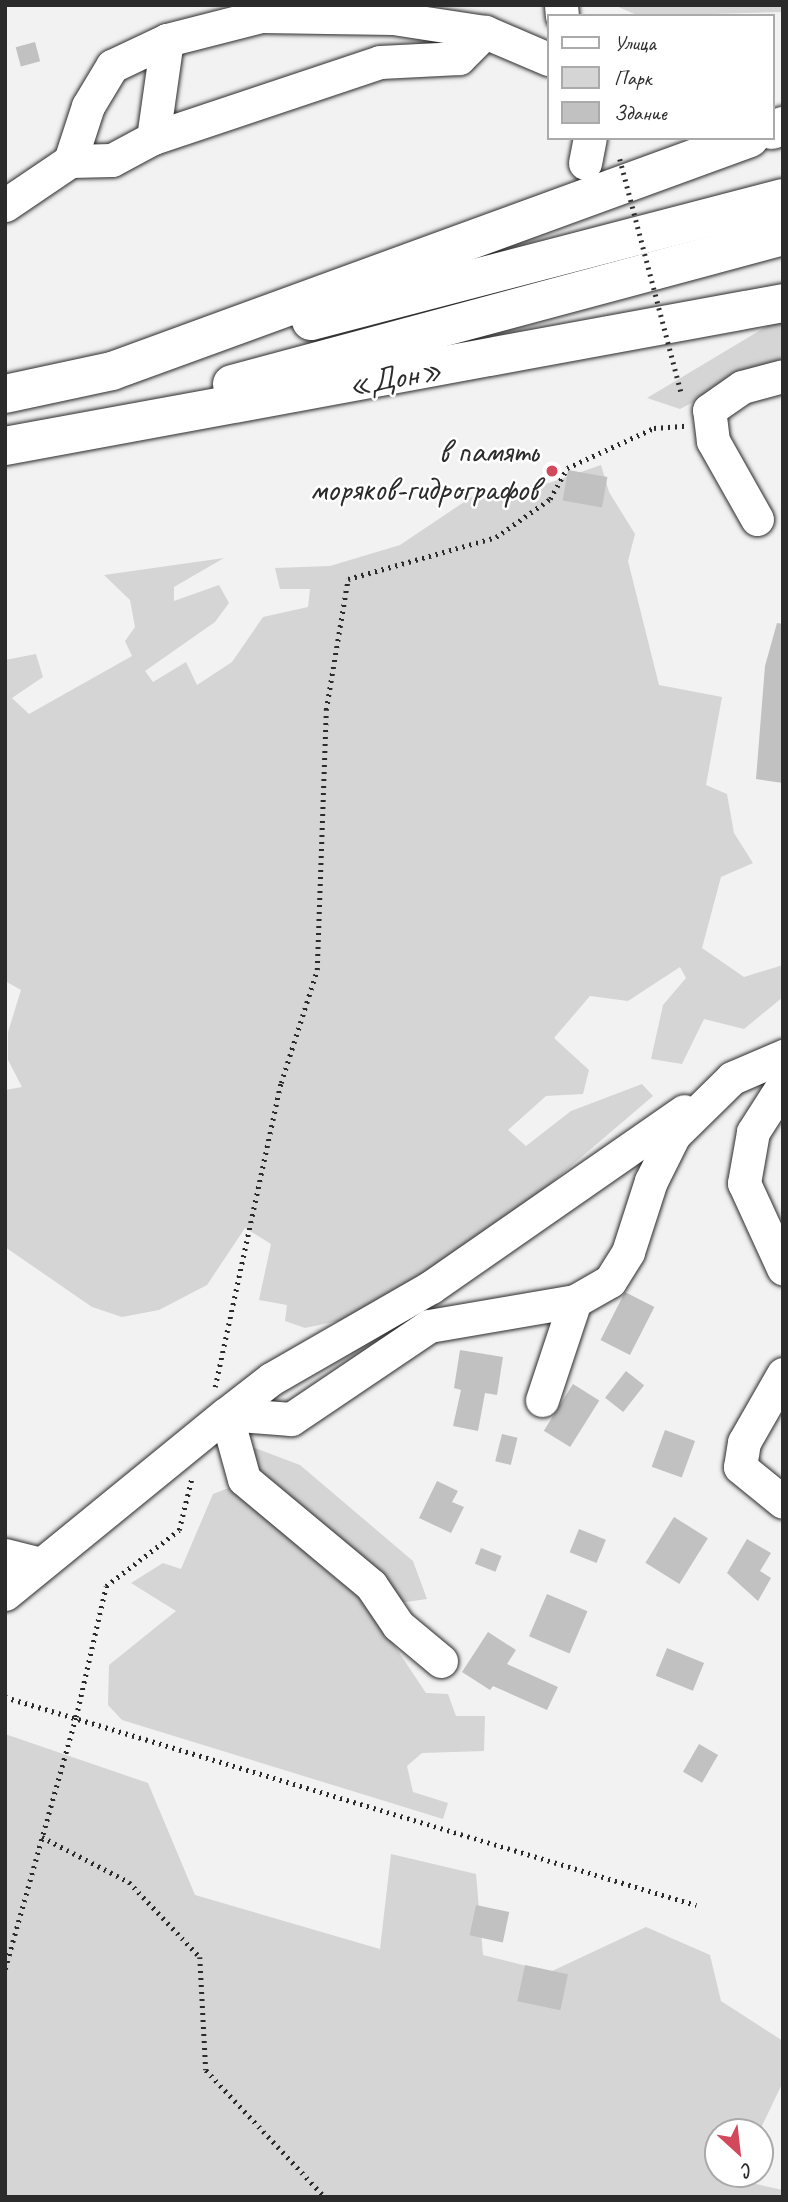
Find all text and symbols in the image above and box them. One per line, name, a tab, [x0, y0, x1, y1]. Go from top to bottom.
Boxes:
legend	[546, 14, 774, 140]
text: Улица	[614, 30, 656, 56]
text: Парк	[614, 65, 651, 91]
text: Здание	[614, 100, 667, 126]
street label: «Дон»	[345, 350, 445, 406]
place label: в память моряков-гидрографов	[310, 432, 538, 510]
marker: в память моряков-гидрографов	[544, 463, 560, 479]
north arrow	[704, 2118, 774, 2188]
text: С	[738, 2157, 757, 2183]

